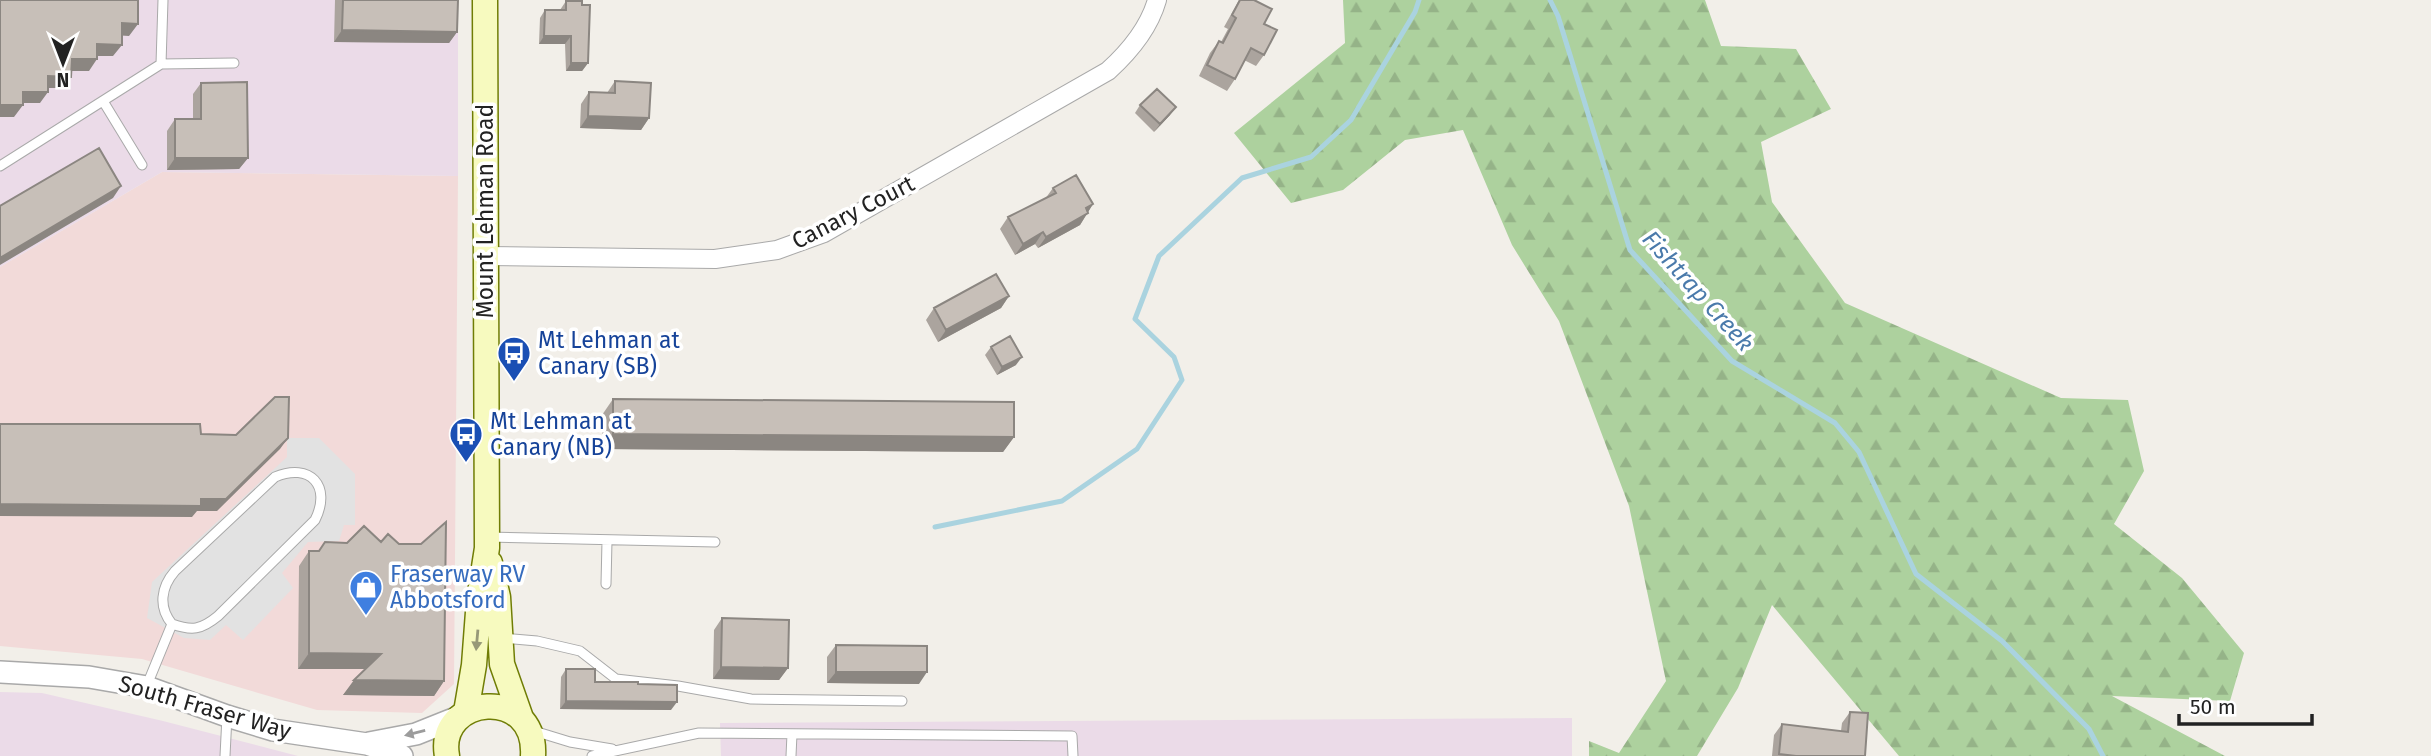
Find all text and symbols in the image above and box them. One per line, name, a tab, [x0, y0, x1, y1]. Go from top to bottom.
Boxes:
north arrow	[28, 28, 98, 98]
text: N	[57, 68, 69, 91]
street label: Mount Lehman Road	[471, 104, 499, 318]
street label: Canary Court	[787, 169, 920, 255]
water label: Fishtrap Creek	[1637, 225, 1759, 357]
place label: Mt Lehman at Canary (SB)	[538, 326, 680, 380]
bus stop icon: Mt Lehman at Canary (SB)	[495, 334, 533, 383]
place label: Mt Lehman at Canary (NB)	[490, 407, 632, 461]
bus stop icon: Mt Lehman at Canary (NB)	[447, 415, 485, 464]
place label: Fraserway RV Abbotsford	[390, 560, 526, 614]
shop icon: Fraserway RV Abbotsford	[347, 568, 385, 617]
one-way arrow	[471, 630, 482, 652]
street label: South Fraser Way	[116, 669, 295, 745]
scale bar	[2179, 682, 2312, 726]
text: 50 m	[2190, 694, 2236, 720]
one-way arrow	[404, 728, 426, 739]

